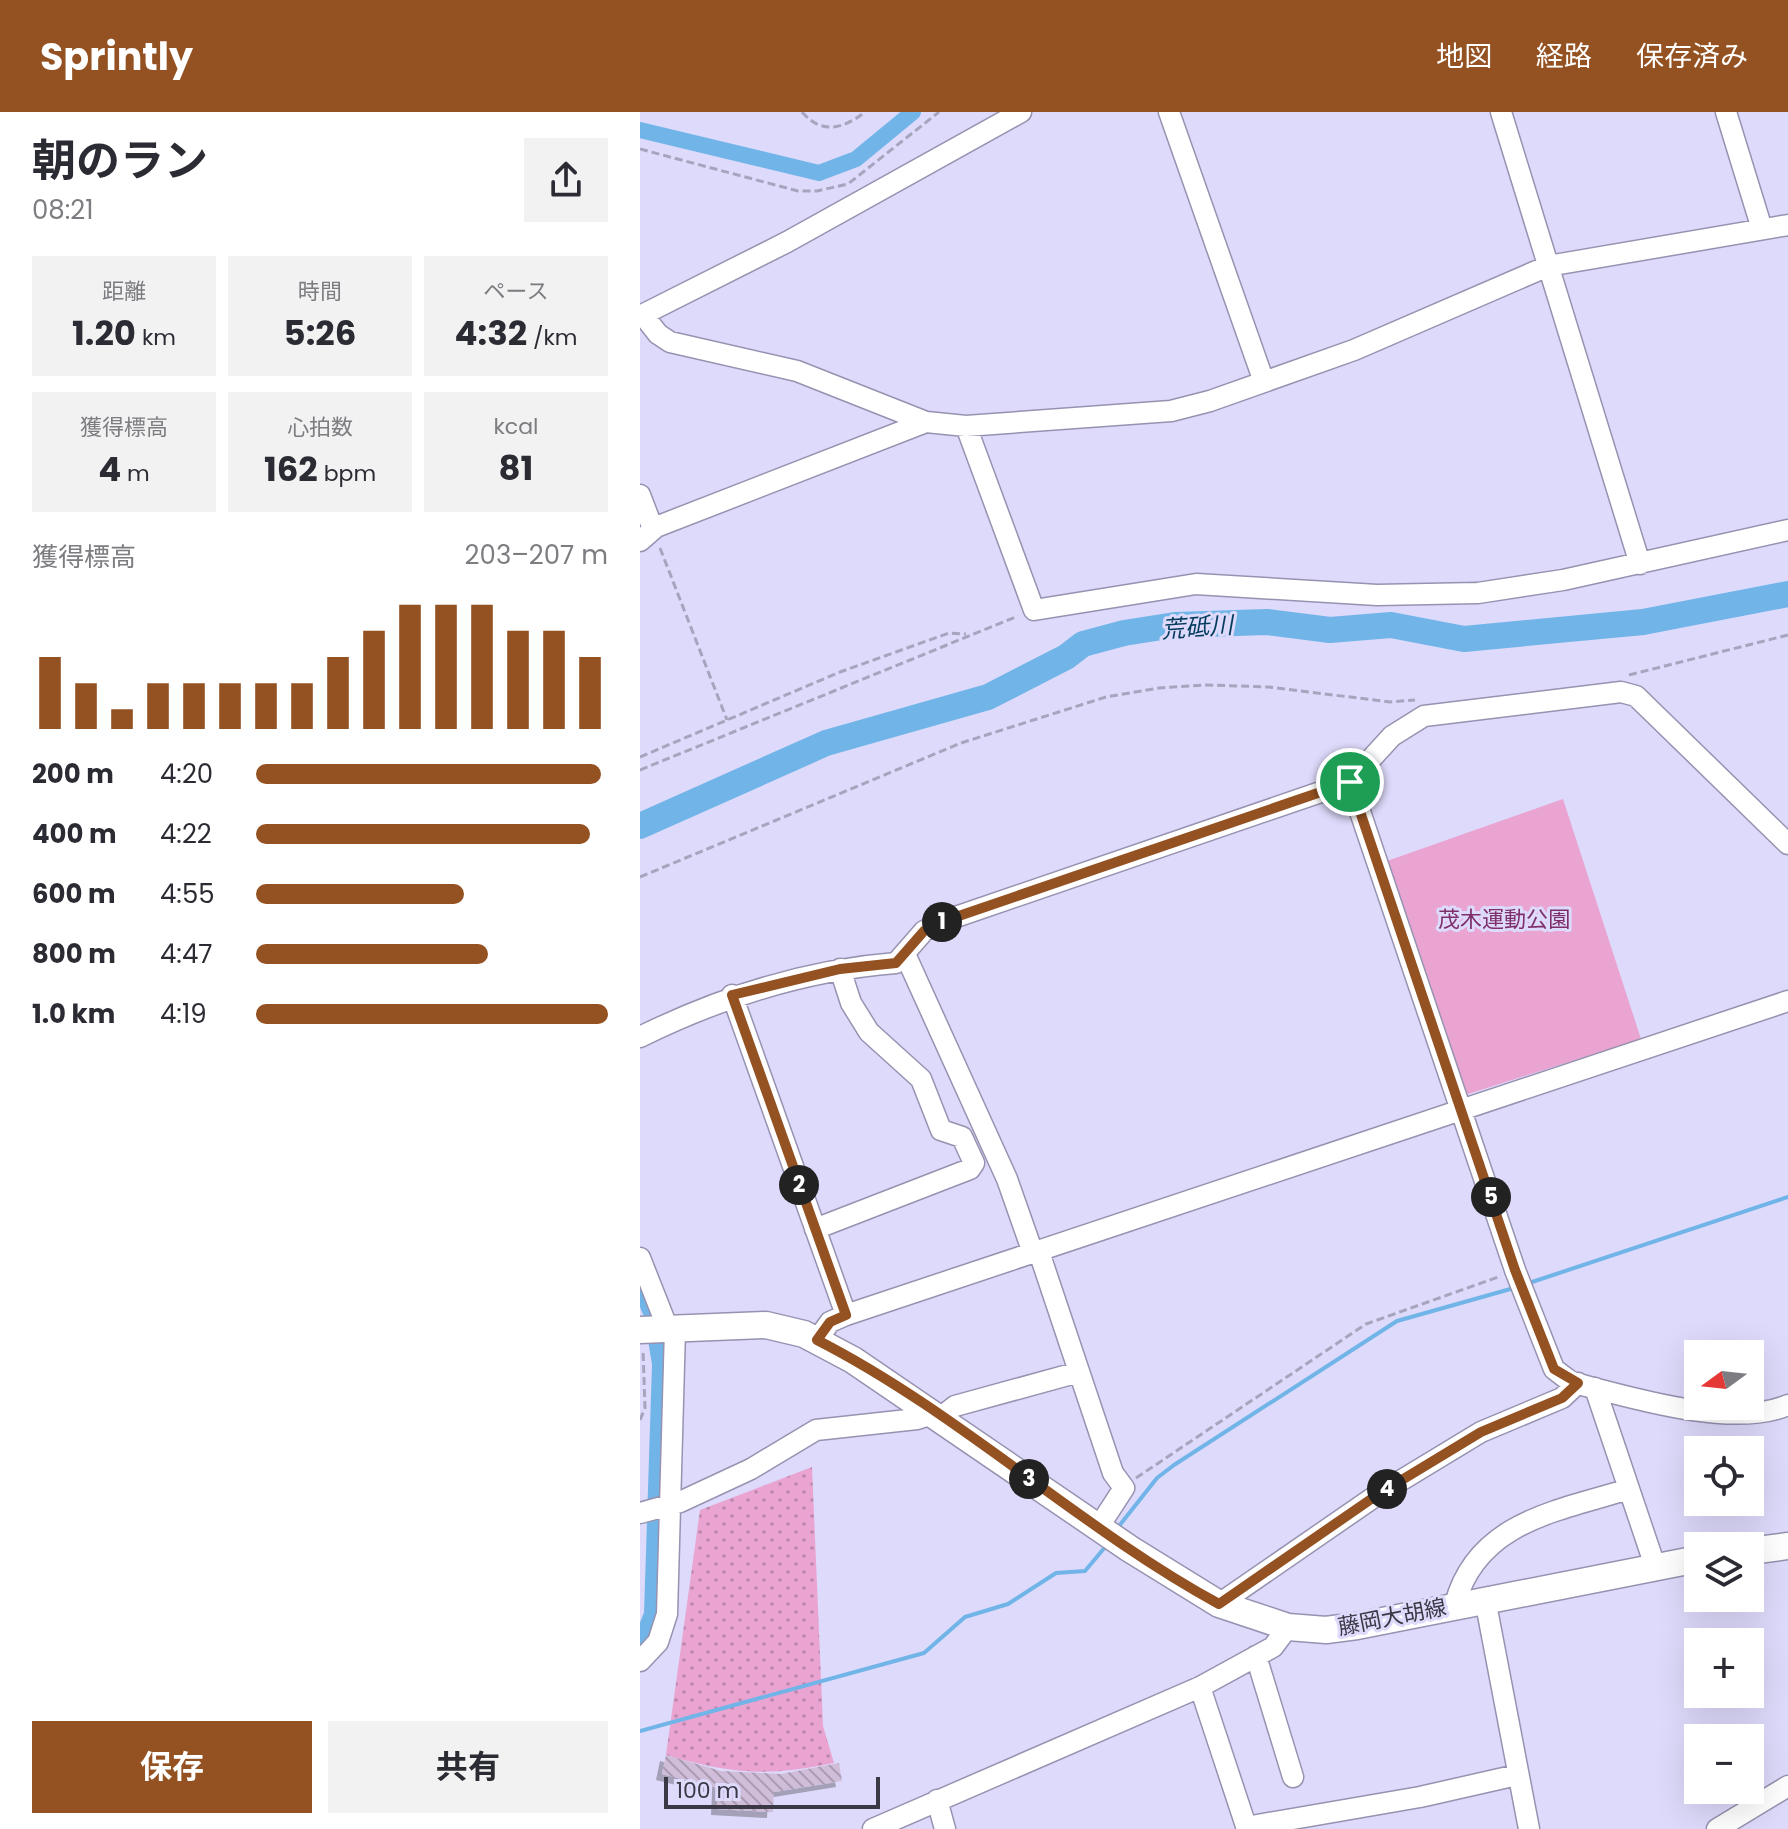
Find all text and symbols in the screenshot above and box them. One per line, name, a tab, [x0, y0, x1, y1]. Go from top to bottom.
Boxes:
text: Sprintly	[40, 30, 193, 83]
text: 地図	[1436, 37, 1492, 76]
text: 経路	[1536, 37, 1592, 76]
text: 保存済み	[1636, 37, 1748, 76]
text: 朝のラン	[32, 130, 208, 191]
button: share	[524, 138, 608, 222]
text: 08:21	[32, 192, 94, 228]
text: 距離	[102, 276, 146, 307]
text: 時間	[298, 276, 342, 307]
text: ペース	[484, 276, 548, 307]
text: 1.20	[72, 309, 136, 357]
text: 5:26	[284, 309, 356, 357]
text: 4:32	[454, 309, 527, 357]
text: km	[136, 322, 176, 353]
text: /km	[527, 322, 578, 353]
text: kcal	[494, 411, 538, 442]
text: 獲得標高	[80, 412, 168, 443]
text: 心拍数	[287, 412, 353, 443]
text: 81	[499, 444, 533, 492]
text: 4	[98, 445, 121, 493]
text: 162	[264, 445, 318, 493]
text: m	[121, 458, 150, 489]
text: bpm	[318, 458, 376, 489]
text: 203–207 m	[465, 537, 608, 573]
text: 獲得標高	[32, 539, 136, 575]
water label: 荒砥川	[1160, 608, 1237, 646]
pin	[1316, 748, 1384, 816]
text: 200 m	[32, 756, 114, 792]
text: 4:20	[160, 756, 213, 792]
icon: arrive	[1328, 760, 1372, 804]
text: 400 m	[32, 816, 117, 852]
text: 4:22	[160, 816, 212, 852]
text: 600 m	[32, 876, 116, 912]
text: 4:55	[160, 876, 215, 912]
pin: 1	[922, 902, 962, 942]
park label: 茂木運動公園	[1438, 904, 1570, 935]
text: 1	[938, 906, 946, 937]
text: 800 m	[32, 936, 116, 972]
text: 4:47	[160, 936, 212, 972]
text: 1.0 km	[32, 996, 115, 1032]
text: 4:19	[160, 996, 207, 1032]
pin: 2	[779, 1165, 819, 1205]
text: 2	[793, 1169, 805, 1200]
pin: 5	[1471, 1177, 1511, 1217]
text: 5	[1484, 1181, 1498, 1212]
north arrow	[1684, 1340, 1764, 1420]
map controls	[1684, 1340, 1764, 1804]
button: locate	[1684, 1436, 1764, 1516]
pin: 3	[1009, 1459, 1049, 1499]
text: 3	[1022, 1463, 1036, 1494]
pin: 4	[1367, 1469, 1407, 1509]
text: 4	[1380, 1473, 1394, 1504]
button: layers	[1684, 1532, 1764, 1612]
street label: 藤岡大胡線	[1335, 1591, 1449, 1643]
button: +	[1684, 1628, 1764, 1708]
button: 保存	[32, 1721, 312, 1813]
button: 共有	[328, 1721, 608, 1813]
button: −	[1684, 1724, 1764, 1804]
scale bar	[664, 1773, 880, 1809]
text: 100 m	[676, 1775, 739, 1806]

